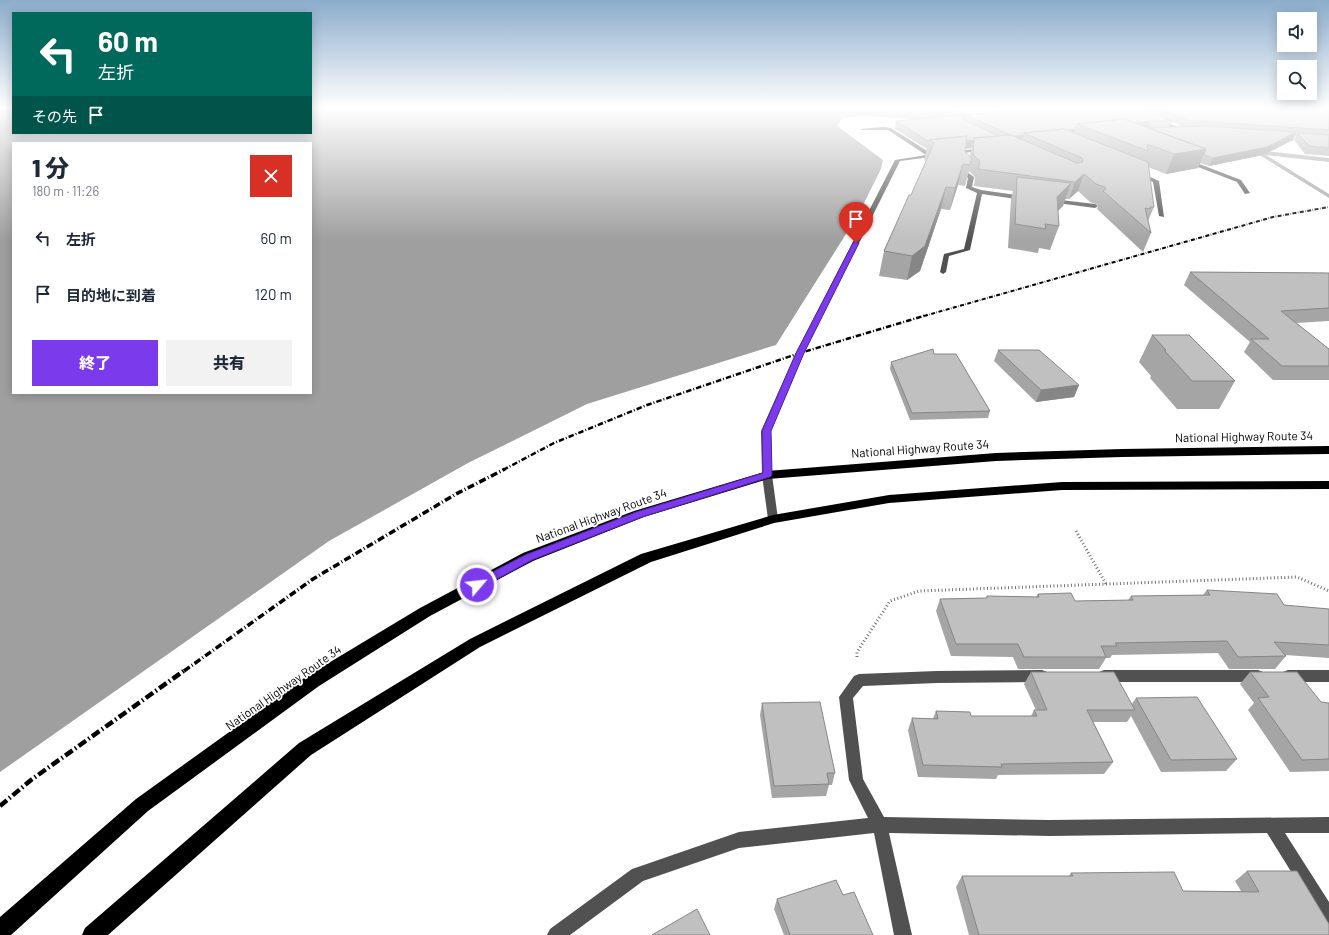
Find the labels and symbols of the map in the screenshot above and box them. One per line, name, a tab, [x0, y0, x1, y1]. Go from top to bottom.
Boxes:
pin	[839, 202, 873, 243]
street label: National Highway Route 34	[1175, 428, 1313, 444]
street label: National Highway Route 34	[851, 436, 989, 460]
street label: National Highway Route 34	[534, 485, 668, 545]
position arrow	[456, 564, 498, 606]
street label: National Highway Route 34	[222, 642, 344, 732]

